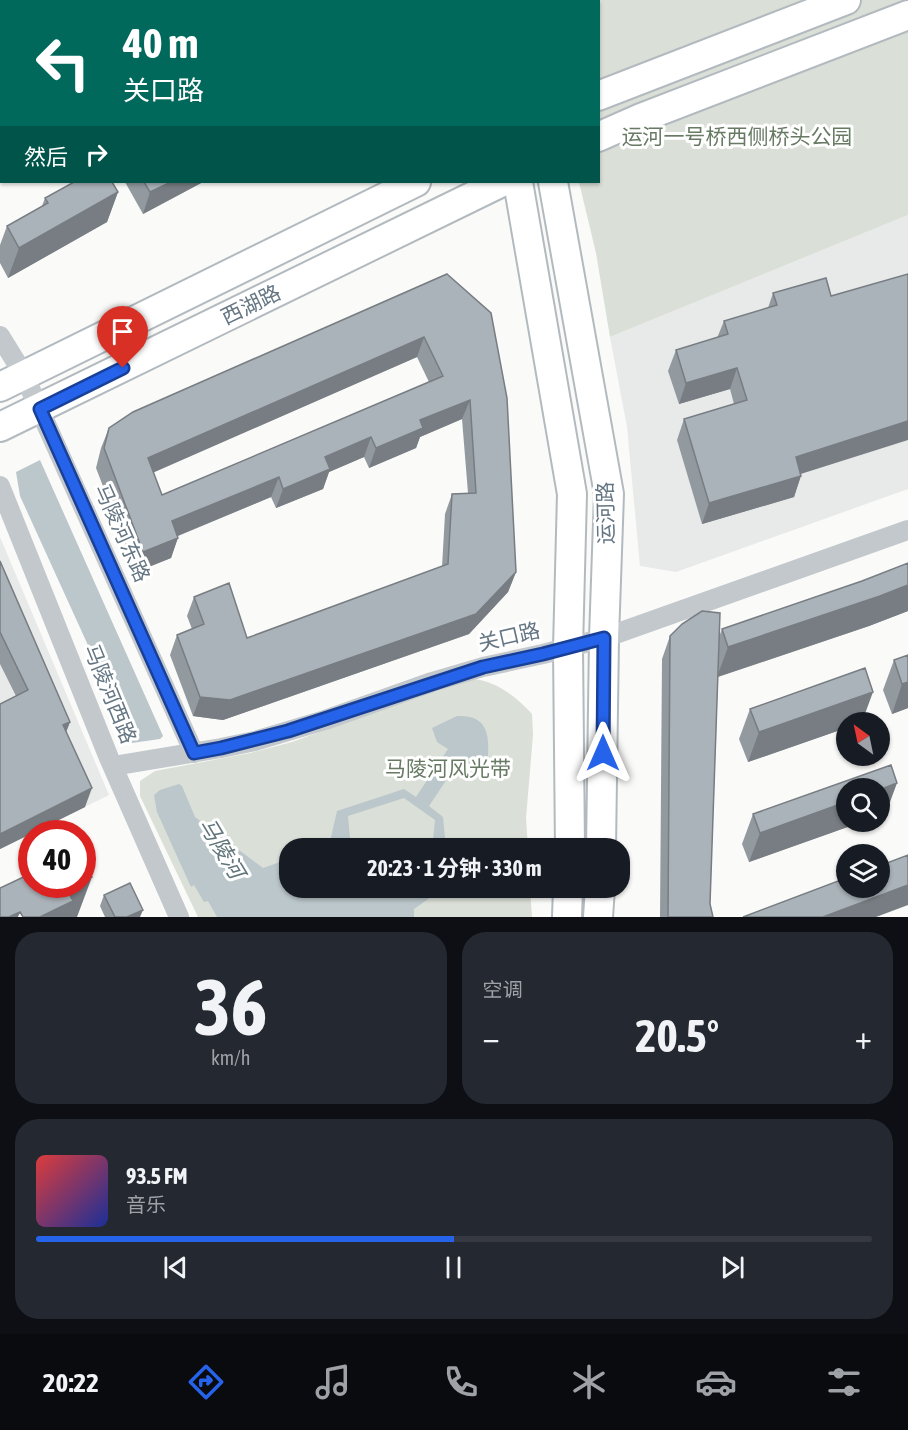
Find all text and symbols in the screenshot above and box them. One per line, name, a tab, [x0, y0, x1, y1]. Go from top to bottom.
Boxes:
text: 40 m	[123, 19, 198, 67]
icon: left	[24, 24, 102, 102]
text: 关口路	[123, 75, 204, 106]
park label: 运河一号桥西侧桥头公园	[622, 124, 853, 148]
icon: right	[80, 138, 113, 171]
text: 然后	[24, 144, 68, 170]
street label: 西湖路	[217, 280, 284, 329]
pin	[97, 306, 148, 368]
icon: arrive	[106, 315, 139, 348]
street label: 马陵河东路	[91, 480, 155, 585]
street label: 运河路	[592, 481, 618, 545]
street label: 关口路	[475, 617, 542, 655]
street label: 马陵河西路	[80, 640, 142, 747]
north arrow	[836, 712, 890, 766]
map controls	[836, 712, 890, 898]
position arrow	[571, 721, 635, 785]
park label: 马陵河风光带	[385, 756, 511, 780]
button: search	[836, 778, 890, 832]
water label: 马陵河	[194, 813, 252, 886]
speed limit sign: 40	[18, 820, 96, 898]
button: layers	[836, 844, 890, 898]
text: 20:23 · 1 分钟 · 330 m	[367, 855, 542, 881]
text: 36	[194, 962, 267, 1052]
text: 空调	[483, 978, 523, 1001]
text: 20.5°	[635, 1010, 719, 1062]
text: −	[483, 1018, 500, 1056]
text: +	[855, 1018, 872, 1056]
text: km/h	[211, 1046, 251, 1069]
text: 93.5 FM	[126, 1163, 188, 1189]
text: 音乐	[126, 1193, 166, 1216]
icon: previous	[159, 1251, 192, 1284]
icon: pause	[437, 1251, 470, 1284]
icon: next	[716, 1251, 749, 1284]
icon: directions	[185, 1361, 227, 1403]
icon: music	[312, 1361, 354, 1403]
icon: phone	[440, 1361, 482, 1403]
icon: climate	[568, 1361, 610, 1403]
icon: car	[695, 1361, 737, 1403]
icon: filters	[823, 1361, 865, 1403]
text: 20:22	[43, 1367, 99, 1398]

